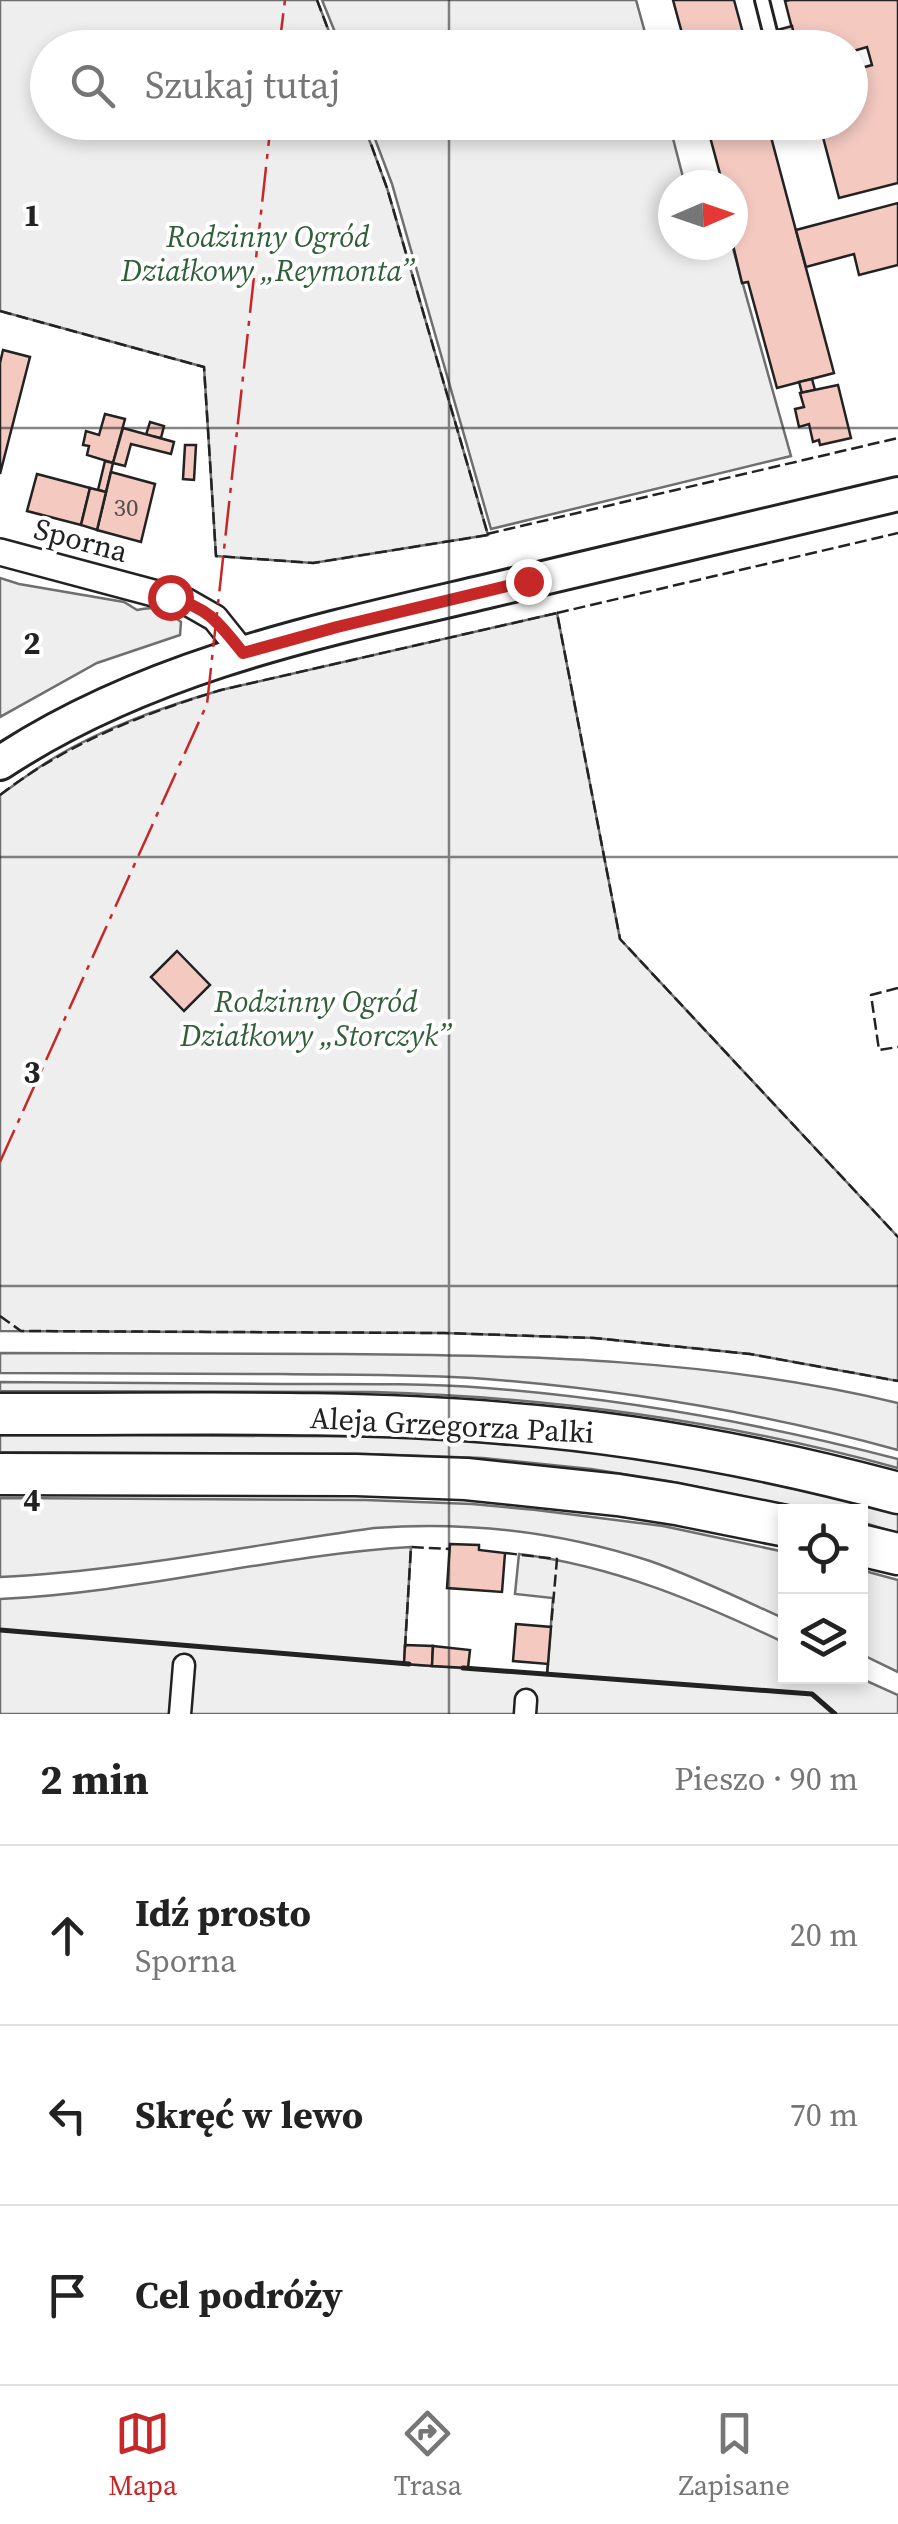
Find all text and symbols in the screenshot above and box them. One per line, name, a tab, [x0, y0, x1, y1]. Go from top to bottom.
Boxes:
search box	[30, 30, 868, 140]
icon: search	[65, 58, 120, 113]
text: Szukaj tutaj	[145, 59, 340, 111]
north arrow	[658, 170, 748, 260]
text: 1	[23, 193, 41, 237]
park label: Rodzinny Ogród Działkowy „Reymonta”	[120, 216, 416, 291]
house number: 30	[113, 490, 139, 524]
street label: Sporna	[30, 508, 133, 572]
route end	[506, 559, 552, 605]
route start	[148, 575, 194, 621]
text: 2	[23, 621, 41, 665]
park label: Rodzinny Ogród Działkowy „Storczyk”	[179, 981, 453, 1056]
text: 3	[23, 1050, 41, 1094]
street label: Aleja Grzegorza Palki	[309, 1397, 595, 1453]
text: 4	[23, 1478, 41, 1522]
map controls	[778, 1504, 868, 1684]
button: locate	[778, 1504, 868, 1594]
button: layers	[778, 1594, 868, 1684]
text: 2 min	[40, 1750, 149, 1808]
text: Pieszo · 90 m	[674, 1757, 858, 1801]
text: Idź prosto	[135, 1887, 311, 1939]
icon: ahead	[40, 1908, 95, 1963]
text: 20 m	[790, 1913, 858, 1957]
text: Sporna	[135, 1939, 237, 1983]
icon: left	[40, 2088, 95, 2143]
text: Skręć w lewo	[135, 2089, 363, 2141]
text: 70 m	[790, 2093, 858, 2137]
icon: arrive	[40, 2268, 95, 2323]
text: Cel podróży	[135, 2269, 343, 2321]
tab: Mapa	[108, 2406, 177, 2504]
tab: Trasa	[394, 2406, 462, 2504]
tab: Zapisane	[678, 2406, 790, 2504]

